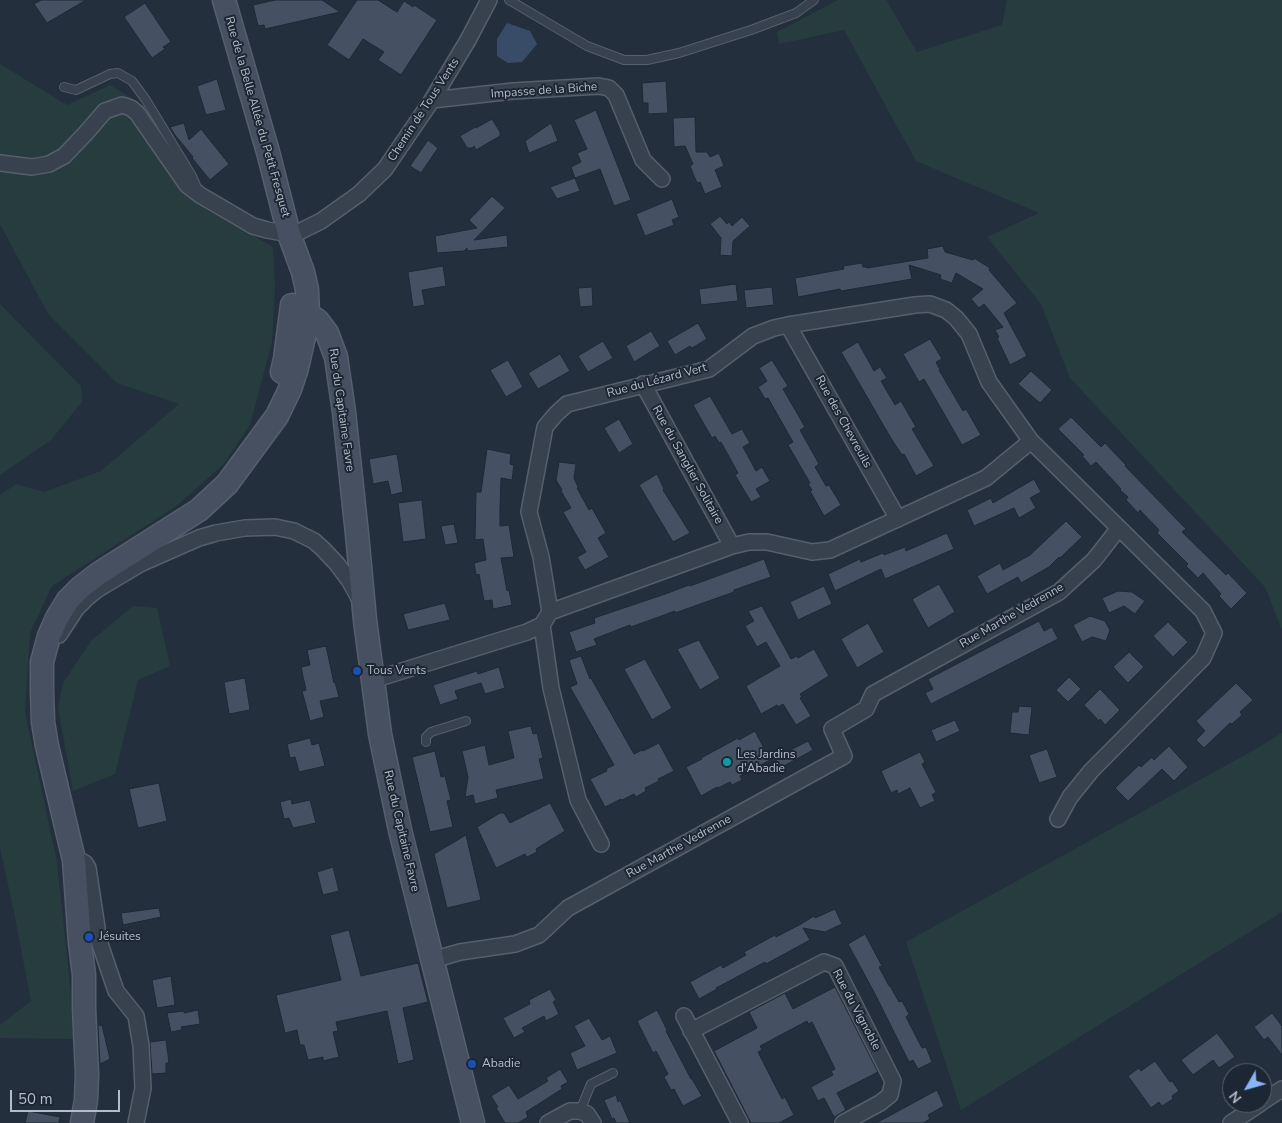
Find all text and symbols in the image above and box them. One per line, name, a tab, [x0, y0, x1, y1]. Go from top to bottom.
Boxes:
street label: Rue de la Belle Allée du Petit Fresquet	[221, 15, 293, 219]
street label: Chemin de Tous Vents	[385, 56, 463, 164]
street label: Impasse de la Biche	[490, 80, 598, 102]
street label: Rue du Capitaine Favre	[325, 348, 357, 472]
street label: Rue du Lézard Vert	[606, 361, 708, 401]
street label: Rue des Chevreuils	[812, 373, 874, 471]
street label: Rue du Sanglier Solitaire	[648, 403, 726, 527]
street label: Rue Marthe Vedrenne	[958, 580, 1066, 652]
place label: Tous Vents	[367, 664, 426, 678]
marker: Tous Vents	[351, 665, 363, 677]
place label: Les Jardins d'Abadie	[737, 748, 796, 776]
marker: Les Jardins d'Abadie	[721, 756, 733, 768]
street label: Rue du Capitaine Favre	[380, 769, 422, 893]
street label: Rue Marthe Vedrenne	[624, 812, 734, 882]
place label: Jésuites	[99, 930, 141, 944]
marker: Jésuites	[83, 931, 95, 943]
street label: Rue du Vignoble	[829, 967, 883, 1053]
place label: Abadie	[482, 1057, 520, 1071]
marker: Abadie	[466, 1058, 478, 1070]
north arrow	[1222, 1063, 1272, 1113]
scale bar	[12, 1080, 122, 1112]
text: N	[1225, 1087, 1246, 1107]
text: 50 m	[18, 1089, 53, 1109]

